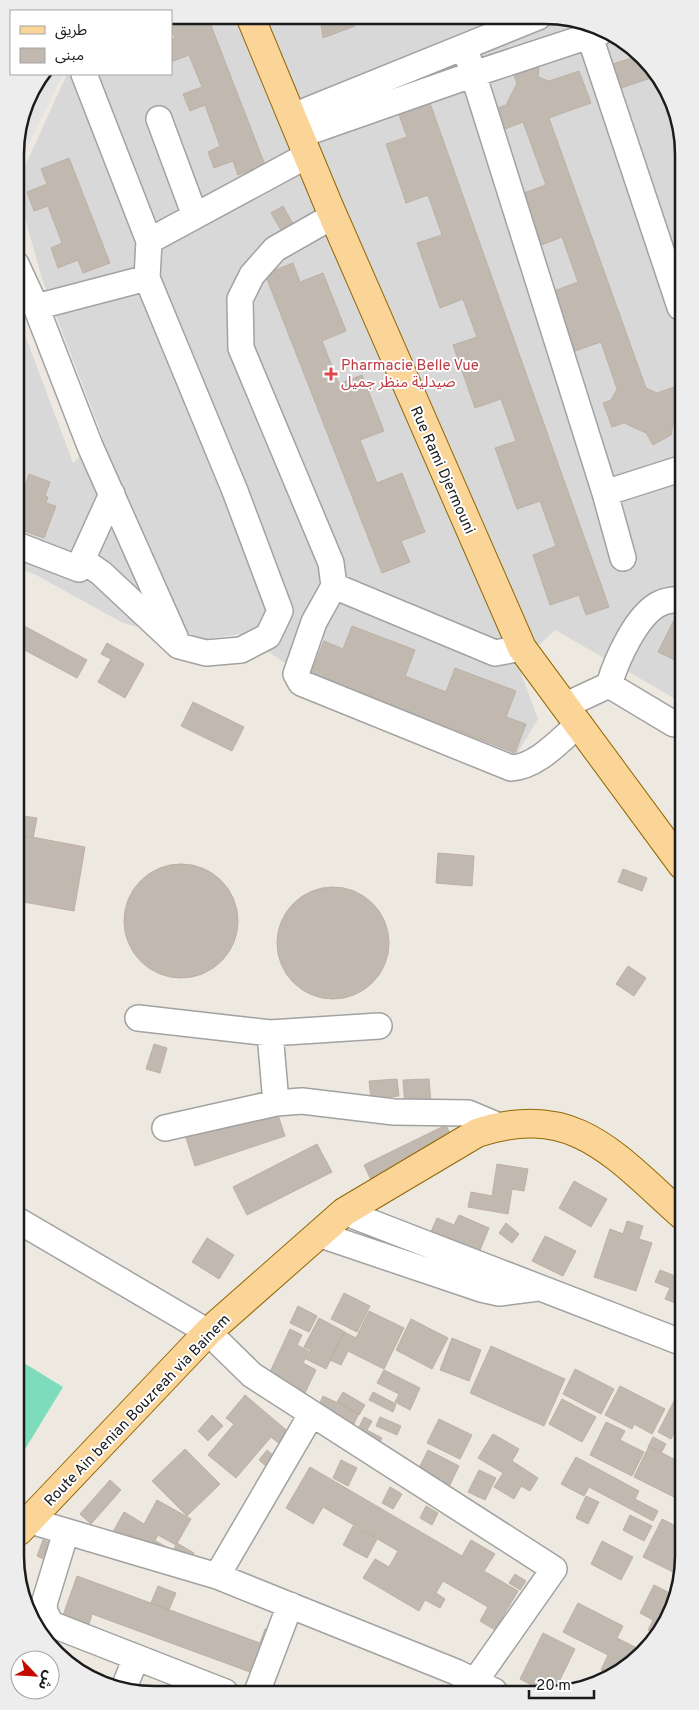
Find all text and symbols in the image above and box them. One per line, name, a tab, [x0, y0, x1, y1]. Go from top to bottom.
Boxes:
legend	[10, 10, 172, 75]
text: طريق	[55, 22, 87, 41]
text: مبنى	[55, 47, 84, 66]
place label: Pharmacie Belle Vue صيدلية منظر جميل	[341, 357, 479, 393]
marker: Pharmacie Belle Vue صيدلية منظر جميل	[325, 368, 337, 380]
street label: Rue Rami Djermouni	[405, 404, 478, 537]
street label: Route Ain benian Bouzreah via Bainem	[41, 1311, 235, 1511]
north arrow	[10, 1650, 60, 1700]
text: ش	[34, 1668, 57, 1692]
scale bar	[529, 1668, 594, 1700]
text: 20 m	[536, 1677, 571, 1696]

